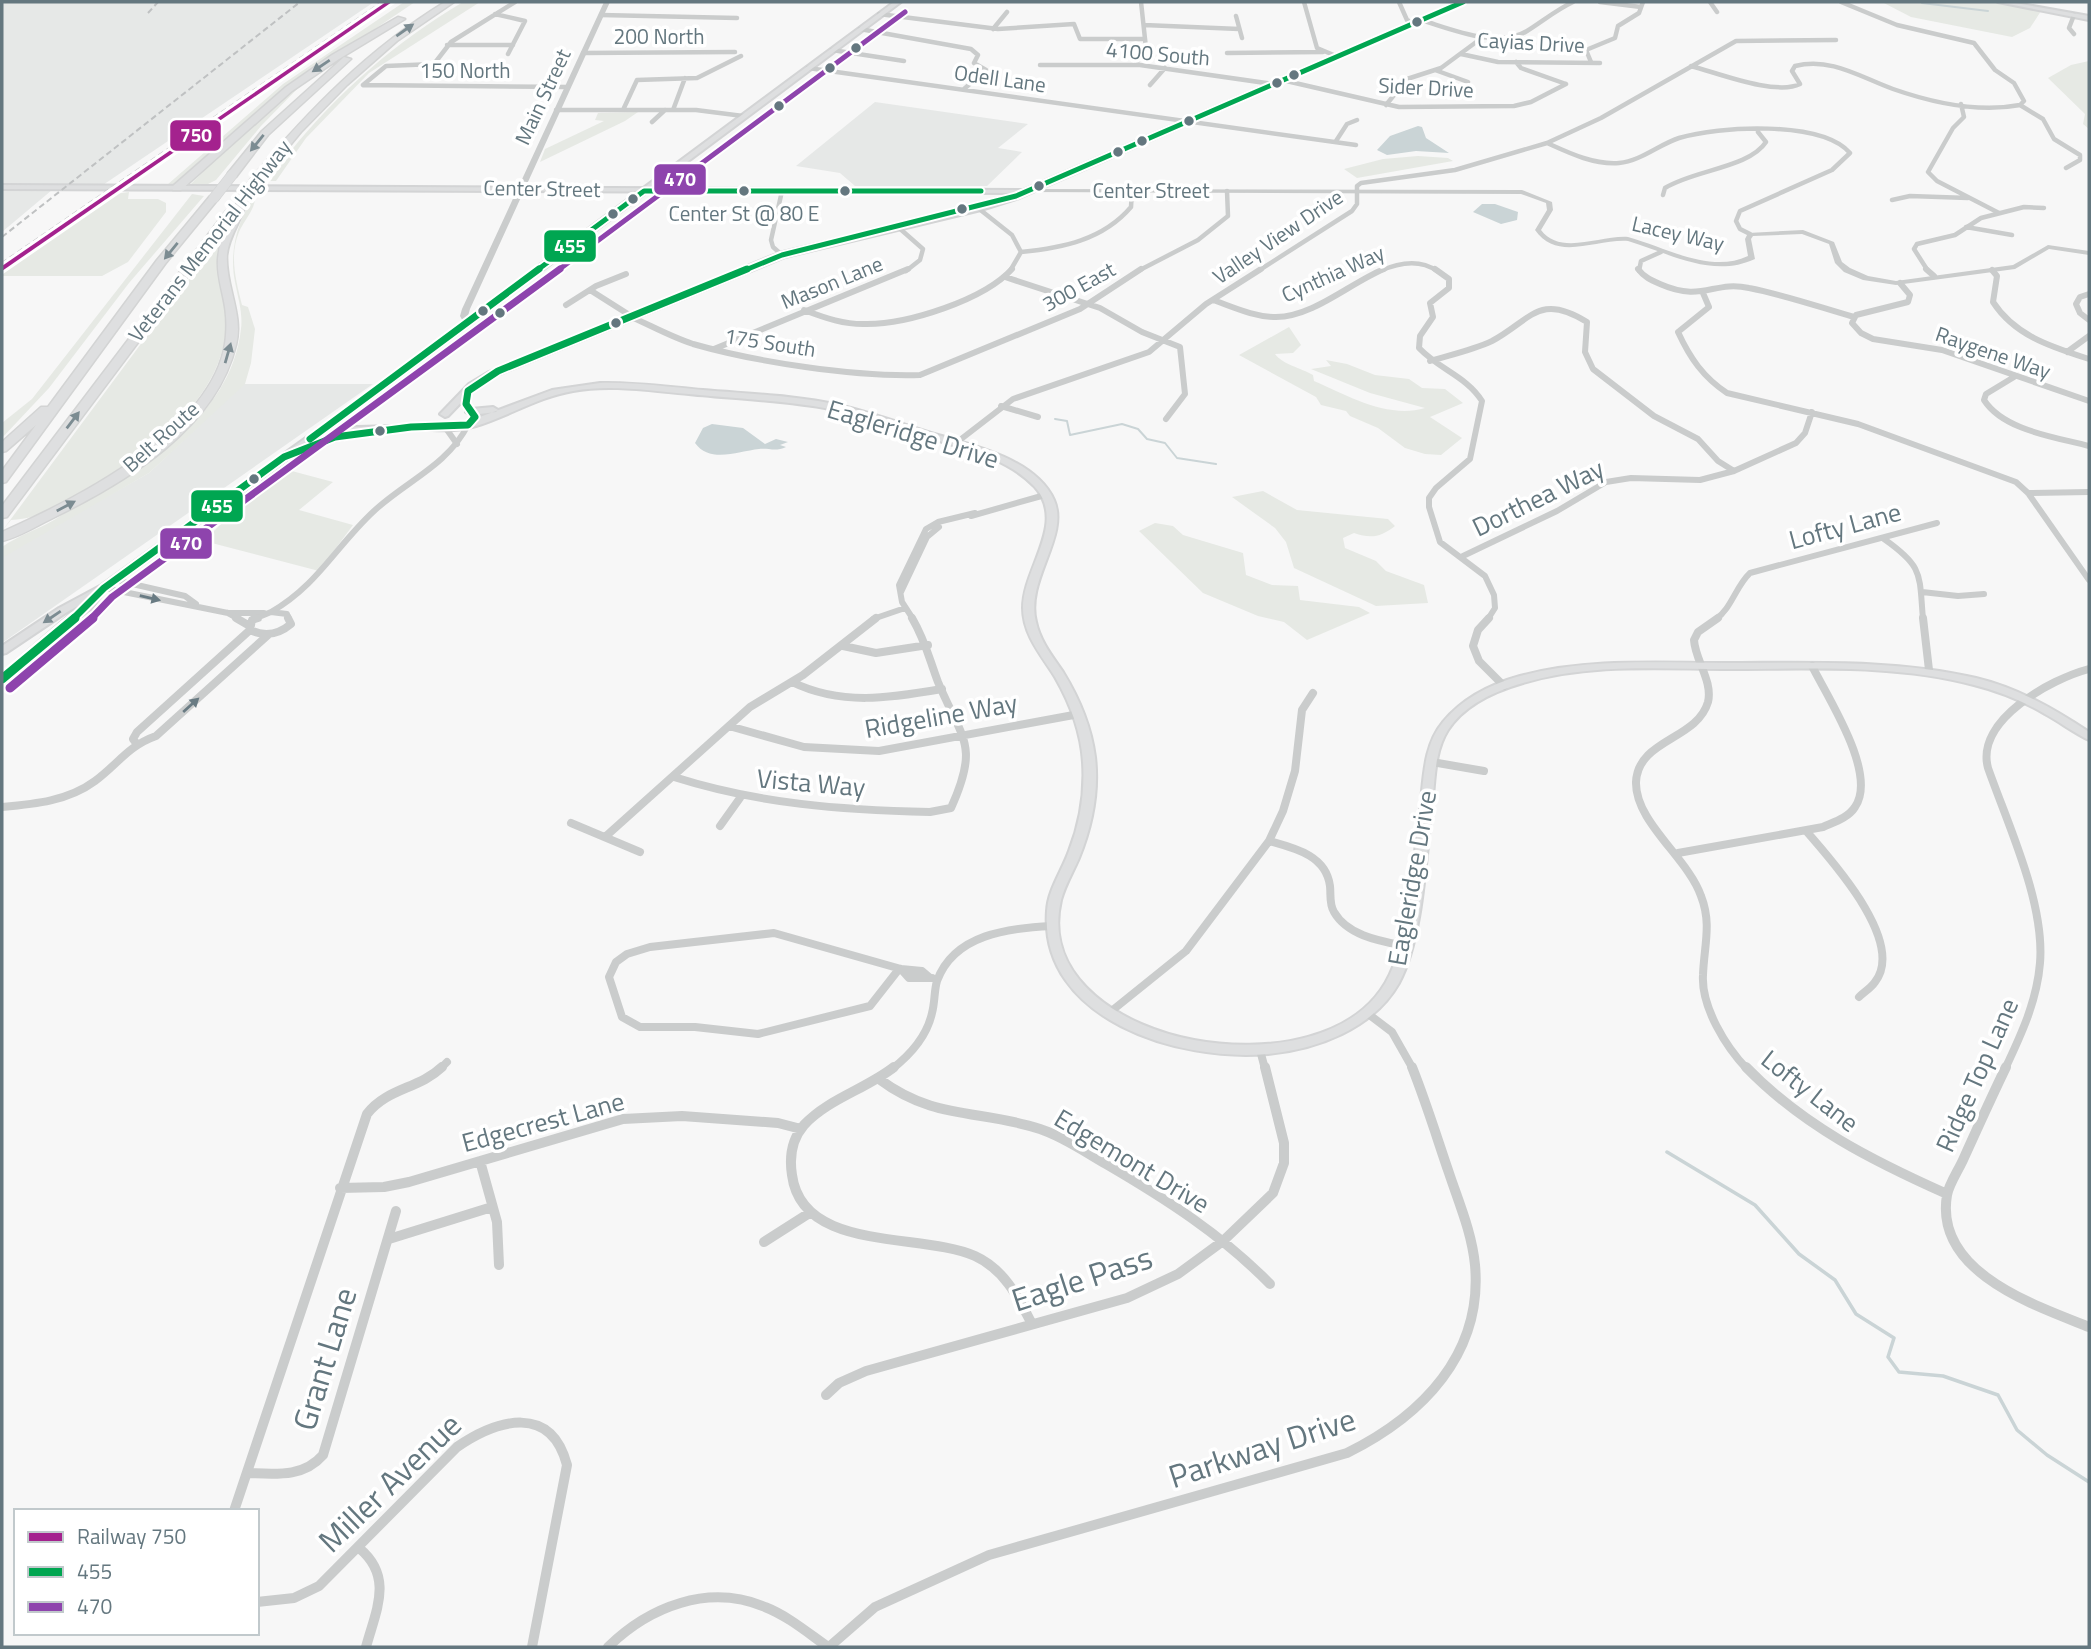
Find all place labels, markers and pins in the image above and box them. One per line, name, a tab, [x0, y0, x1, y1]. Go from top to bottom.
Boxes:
unlabelled marker	[1410, 15, 1424, 29]
unlabelled marker	[849, 41, 863, 55]
unlabelled marker	[823, 61, 837, 75]
unlabelled marker	[1287, 68, 1301, 82]
unlabelled marker	[1270, 76, 1284, 90]
unlabelled marker	[772, 99, 786, 113]
unlabelled marker	[1182, 114, 1196, 128]
unlabelled marker	[1135, 134, 1149, 148]
unlabelled marker	[1111, 145, 1125, 159]
unlabelled marker	[1032, 179, 1046, 193]
marker: Center St @ 80 E	[737, 184, 751, 198]
unlabelled marker	[838, 184, 852, 198]
unlabelled marker	[626, 192, 640, 206]
place label: Center St @ 80 E	[669, 197, 819, 229]
unlabelled marker	[955, 202, 969, 216]
unlabelled marker	[606, 207, 620, 221]
unlabelled marker	[476, 304, 490, 318]
unlabelled marker	[493, 306, 507, 320]
unlabelled marker	[609, 316, 623, 330]
unlabelled marker	[373, 424, 387, 438]
unlabelled marker	[247, 472, 261, 486]

